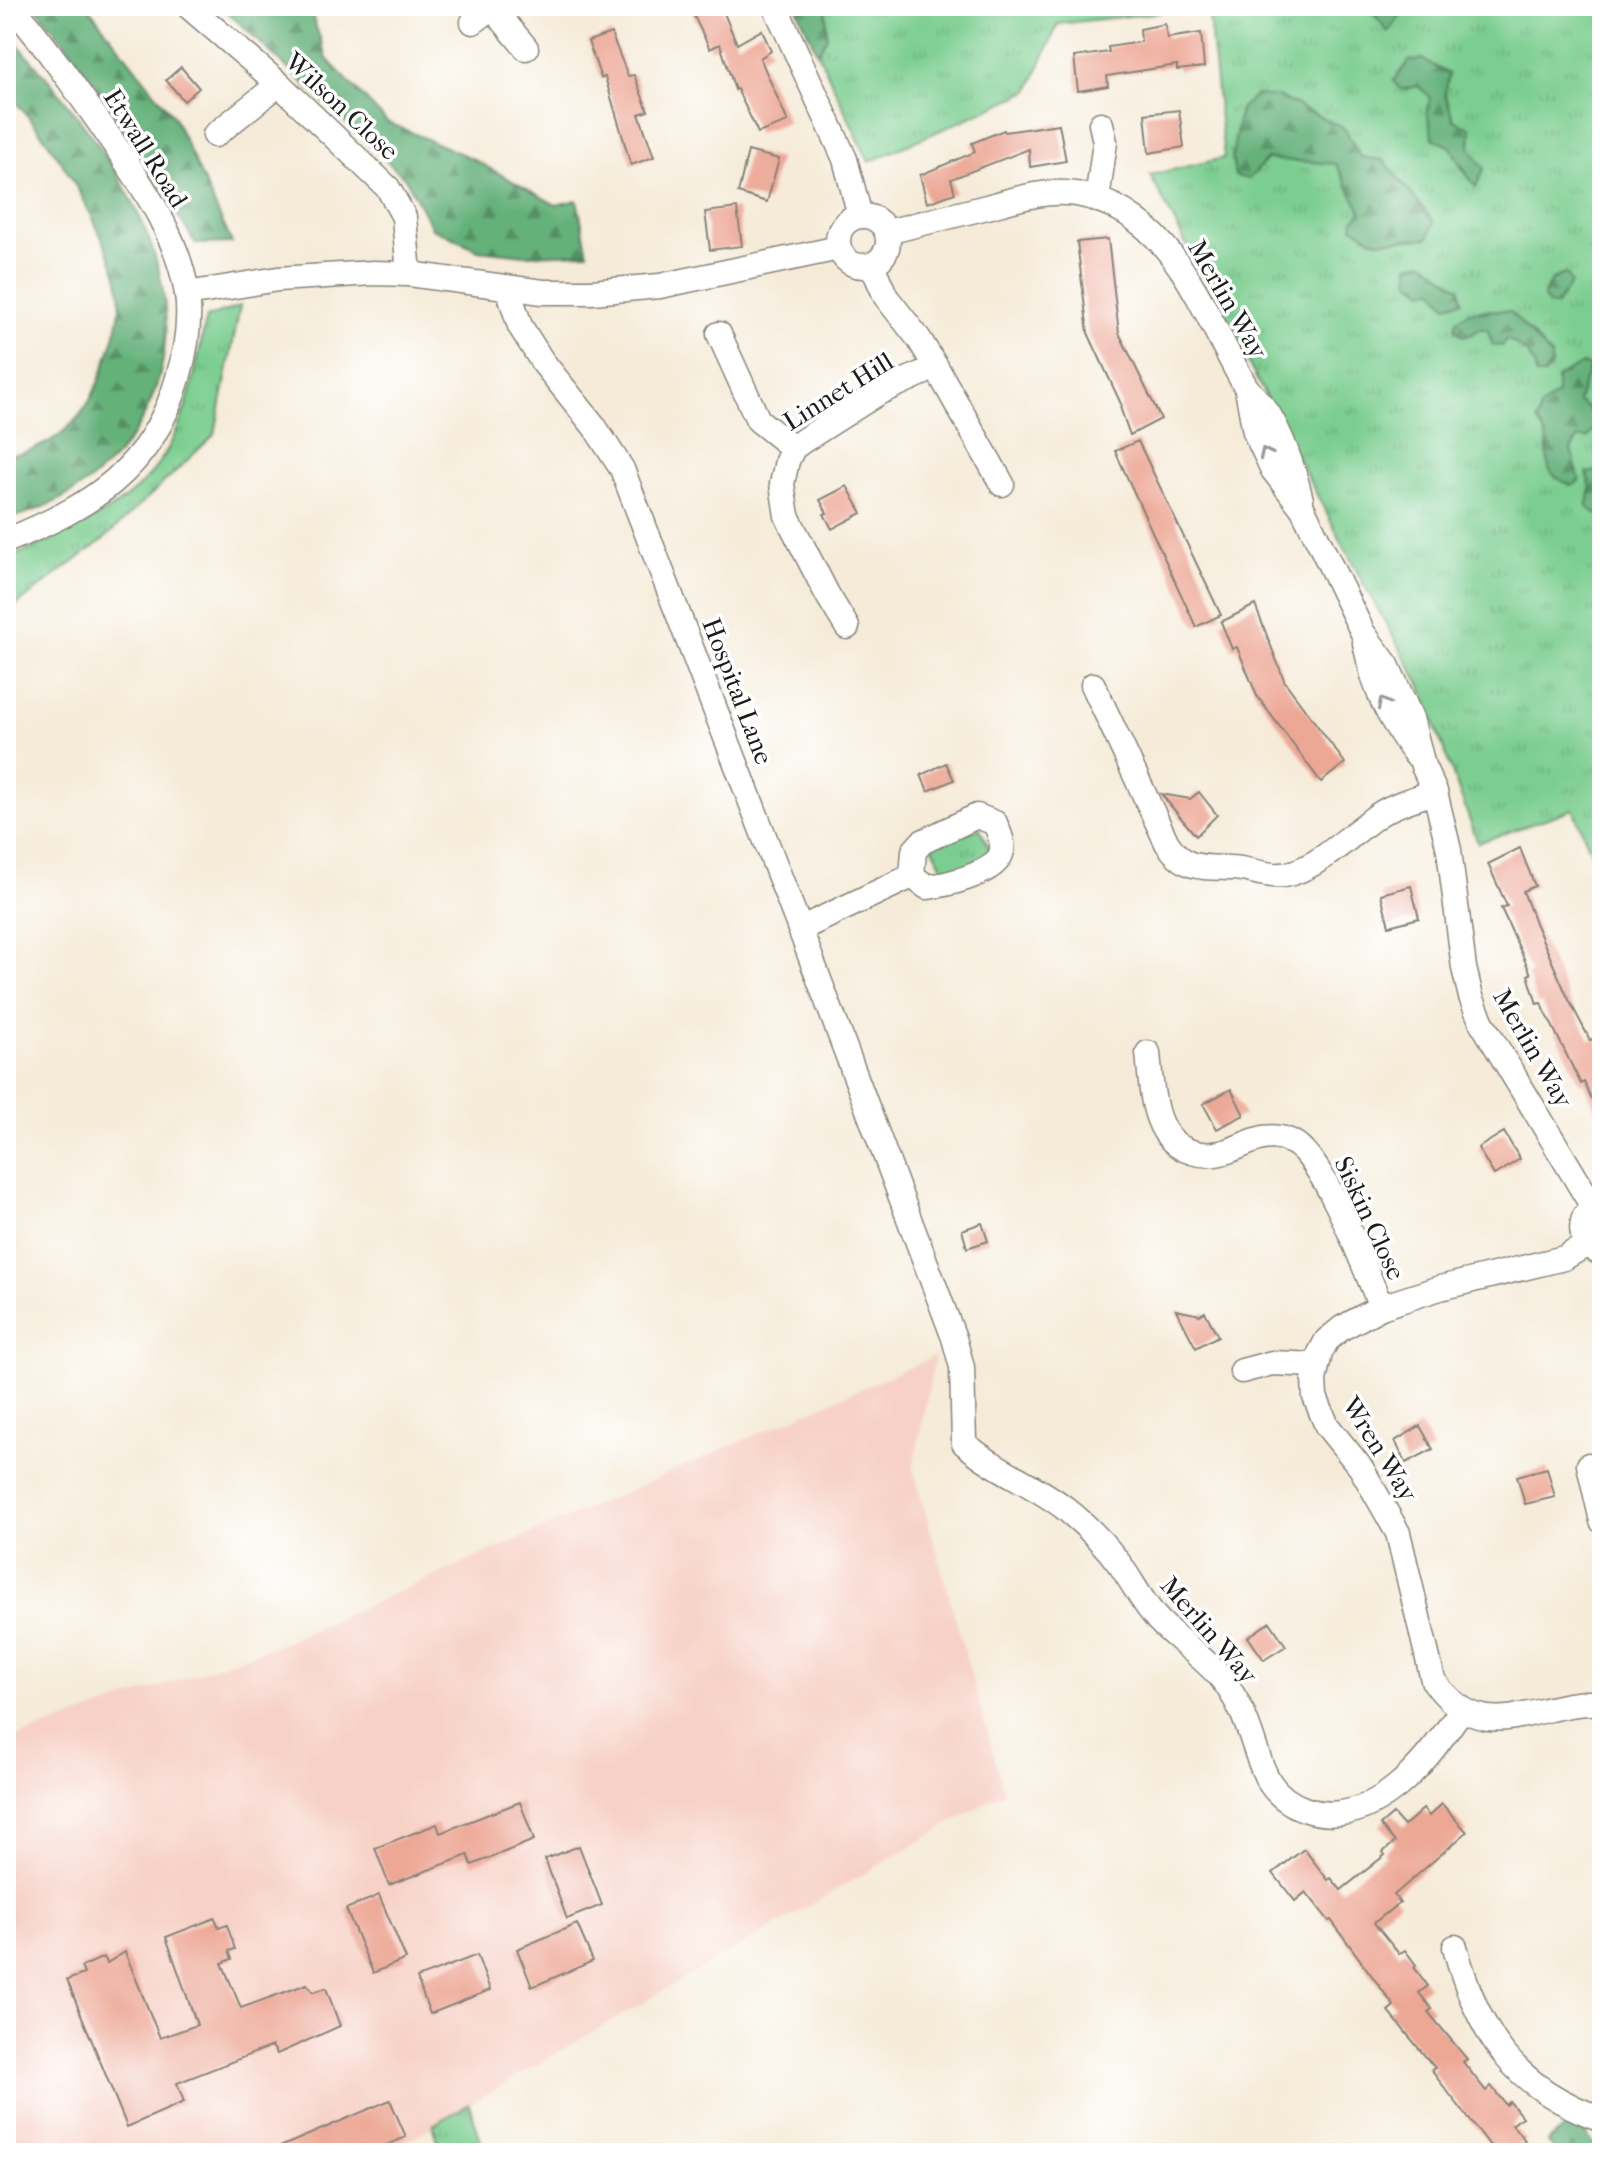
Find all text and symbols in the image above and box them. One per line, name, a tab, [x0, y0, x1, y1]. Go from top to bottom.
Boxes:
street label: Wilson Close	[278, 45, 405, 167]
street label: Etwall Road	[97, 83, 195, 214]
street label: Merlin Way	[1181, 234, 1275, 365]
street label: Linnet Hill	[778, 345, 899, 437]
one-way arrow	[1259, 447, 1275, 462]
street label: Hospital Lane	[695, 614, 780, 769]
one-way arrow	[1378, 697, 1393, 712]
street label: Merlin Way	[1486, 983, 1580, 1114]
street label: Siskin Close	[1327, 1152, 1412, 1285]
street label: Wren Way	[1335, 1390, 1424, 1508]
street label: Merlin Way	[1154, 1570, 1264, 1691]

